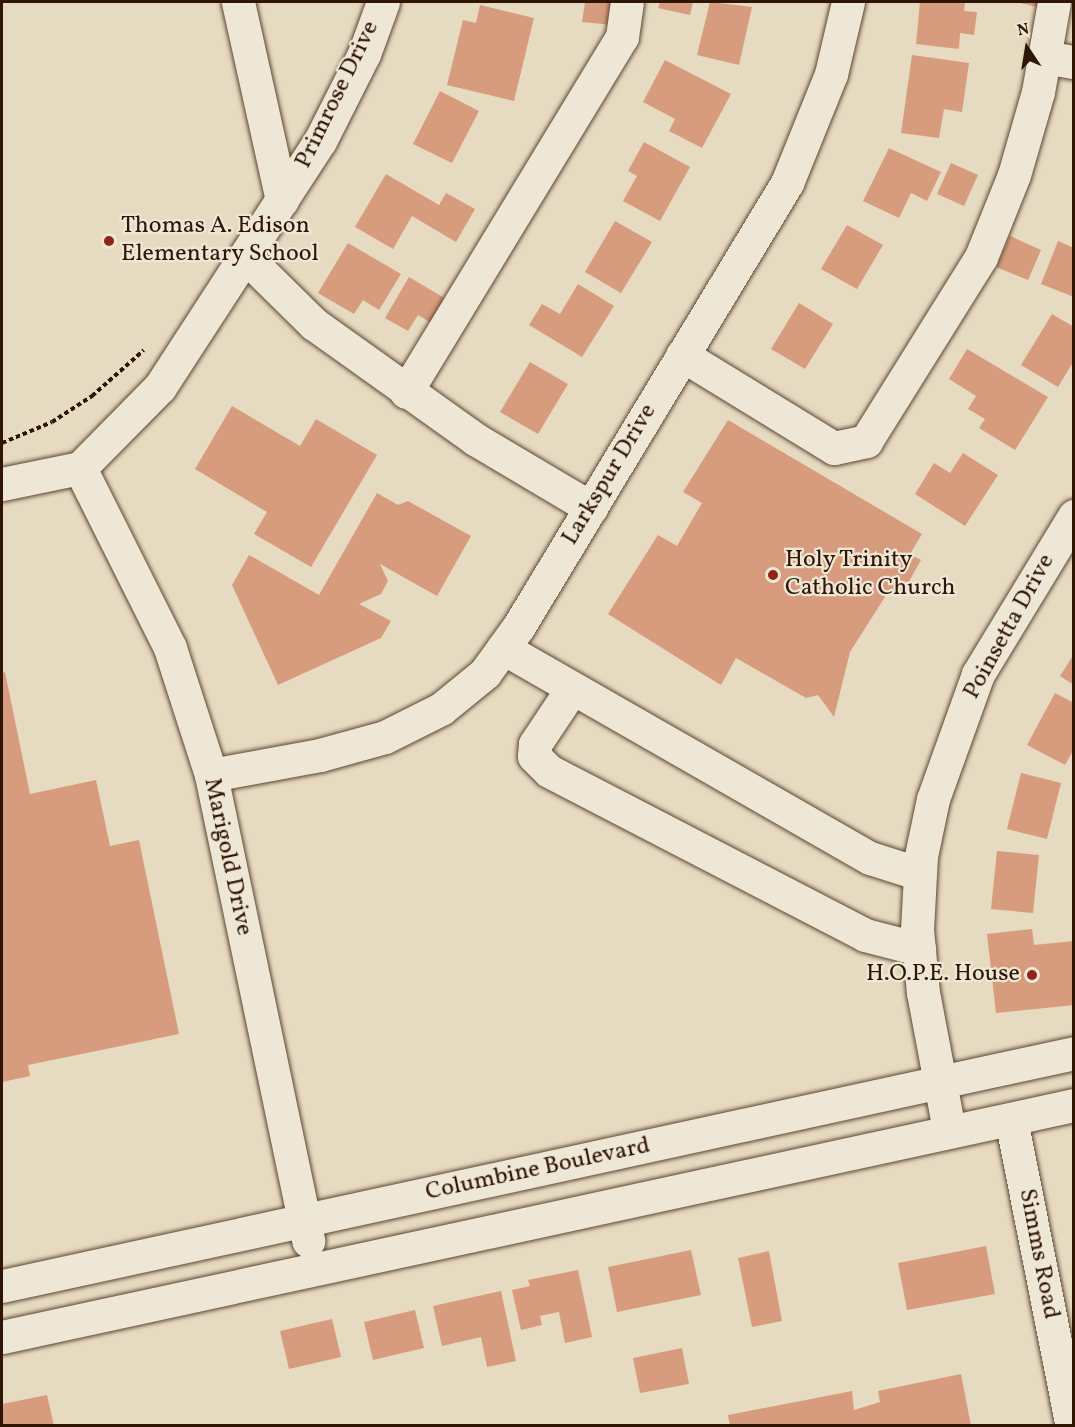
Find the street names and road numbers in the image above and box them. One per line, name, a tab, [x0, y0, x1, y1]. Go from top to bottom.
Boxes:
street label: Primrose Drive	[290, 17, 386, 173]
street label: Larkspur Drive	[557, 399, 663, 551]
street label: Poinsetta Drive	[958, 549, 1062, 705]
street label: Marigold Drive	[196, 776, 258, 938]
street label: Columbine Boulevard	[423, 1132, 653, 1208]
street label: Simms Road	[1011, 1186, 1065, 1322]

